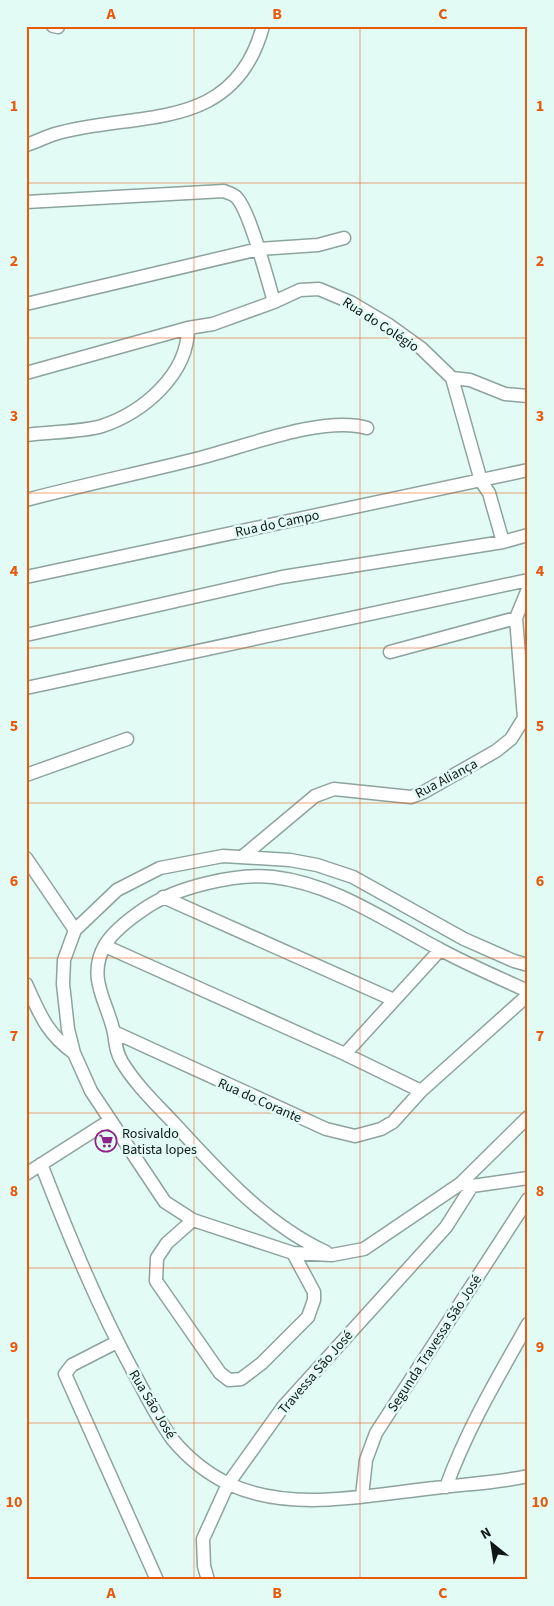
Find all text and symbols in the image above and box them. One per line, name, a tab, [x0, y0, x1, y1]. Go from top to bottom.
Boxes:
text: A	[105, 3, 116, 25]
text: B	[272, 3, 282, 25]
text: C	[438, 3, 448, 25]
text: 1	[10, 95, 18, 117]
text: 1	[536, 95, 544, 117]
text: 2	[10, 250, 18, 272]
text: 2	[536, 250, 544, 272]
street label: Rua do Colégio	[338, 293, 423, 357]
text: 3	[10, 405, 18, 427]
text: 3	[536, 405, 544, 427]
street label: Rua do Campo	[233, 505, 321, 543]
text: 4	[10, 560, 19, 582]
text: 4	[536, 560, 545, 582]
text: 5	[10, 715, 18, 737]
text: 5	[536, 715, 544, 737]
street label: Rua Aliança	[412, 754, 481, 804]
text: 6	[10, 870, 18, 892]
text: 6	[536, 870, 544, 892]
text: 7	[10, 1025, 18, 1047]
text: 7	[536, 1025, 544, 1047]
street label: Rua do Corante	[214, 1073, 305, 1128]
place label: Rosivaldo Batista lopes	[122, 1124, 197, 1160]
supermarket icon: Rosivaldo Batista lopes	[94, 1129, 118, 1153]
text: 8	[10, 1180, 18, 1202]
text: 8	[536, 1180, 544, 1202]
street label: Segunda Travessa São José	[383, 1271, 487, 1416]
street label: Travessa São José	[274, 1326, 358, 1419]
text: 9	[10, 1336, 18, 1358]
text: 9	[536, 1336, 544, 1358]
street label: Rua São José	[124, 1366, 181, 1443]
text: 10	[6, 1491, 22, 1513]
text: 10	[532, 1491, 548, 1513]
north arrow	[466, 1518, 516, 1568]
text: N	[477, 1523, 495, 1545]
text: A	[105, 1582, 116, 1604]
text: B	[272, 1582, 282, 1604]
text: C	[438, 1582, 448, 1604]

